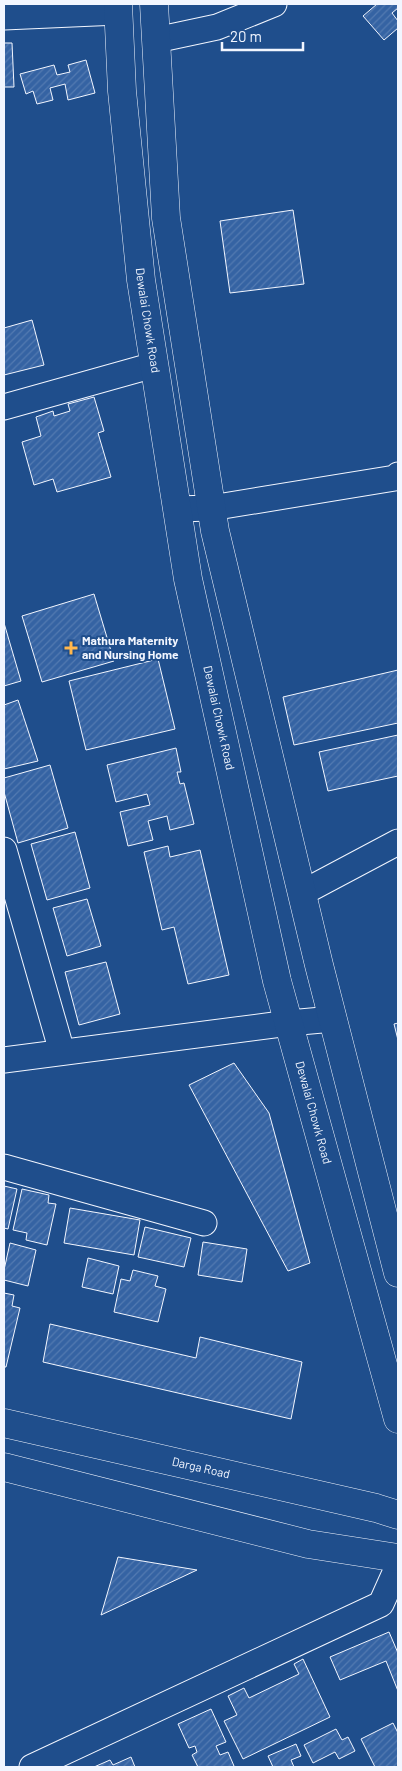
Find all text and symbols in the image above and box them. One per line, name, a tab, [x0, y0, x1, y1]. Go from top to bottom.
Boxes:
scale bar	[222, 20, 303, 52]
text: 20 m	[230, 27, 262, 45]
street label: Dewalai Chowk Road	[134, 267, 164, 374]
place label: Mathura Maternity and Nursing Home	[82, 633, 179, 661]
marker: Mathura Maternity and Nursing Home	[64, 641, 78, 655]
street label: Dewalai Chowk Road	[201, 664, 238, 771]
street label: Dewalai Chowk Road	[293, 1059, 335, 1165]
street label: Darga Road	[171, 1454, 232, 1480]

